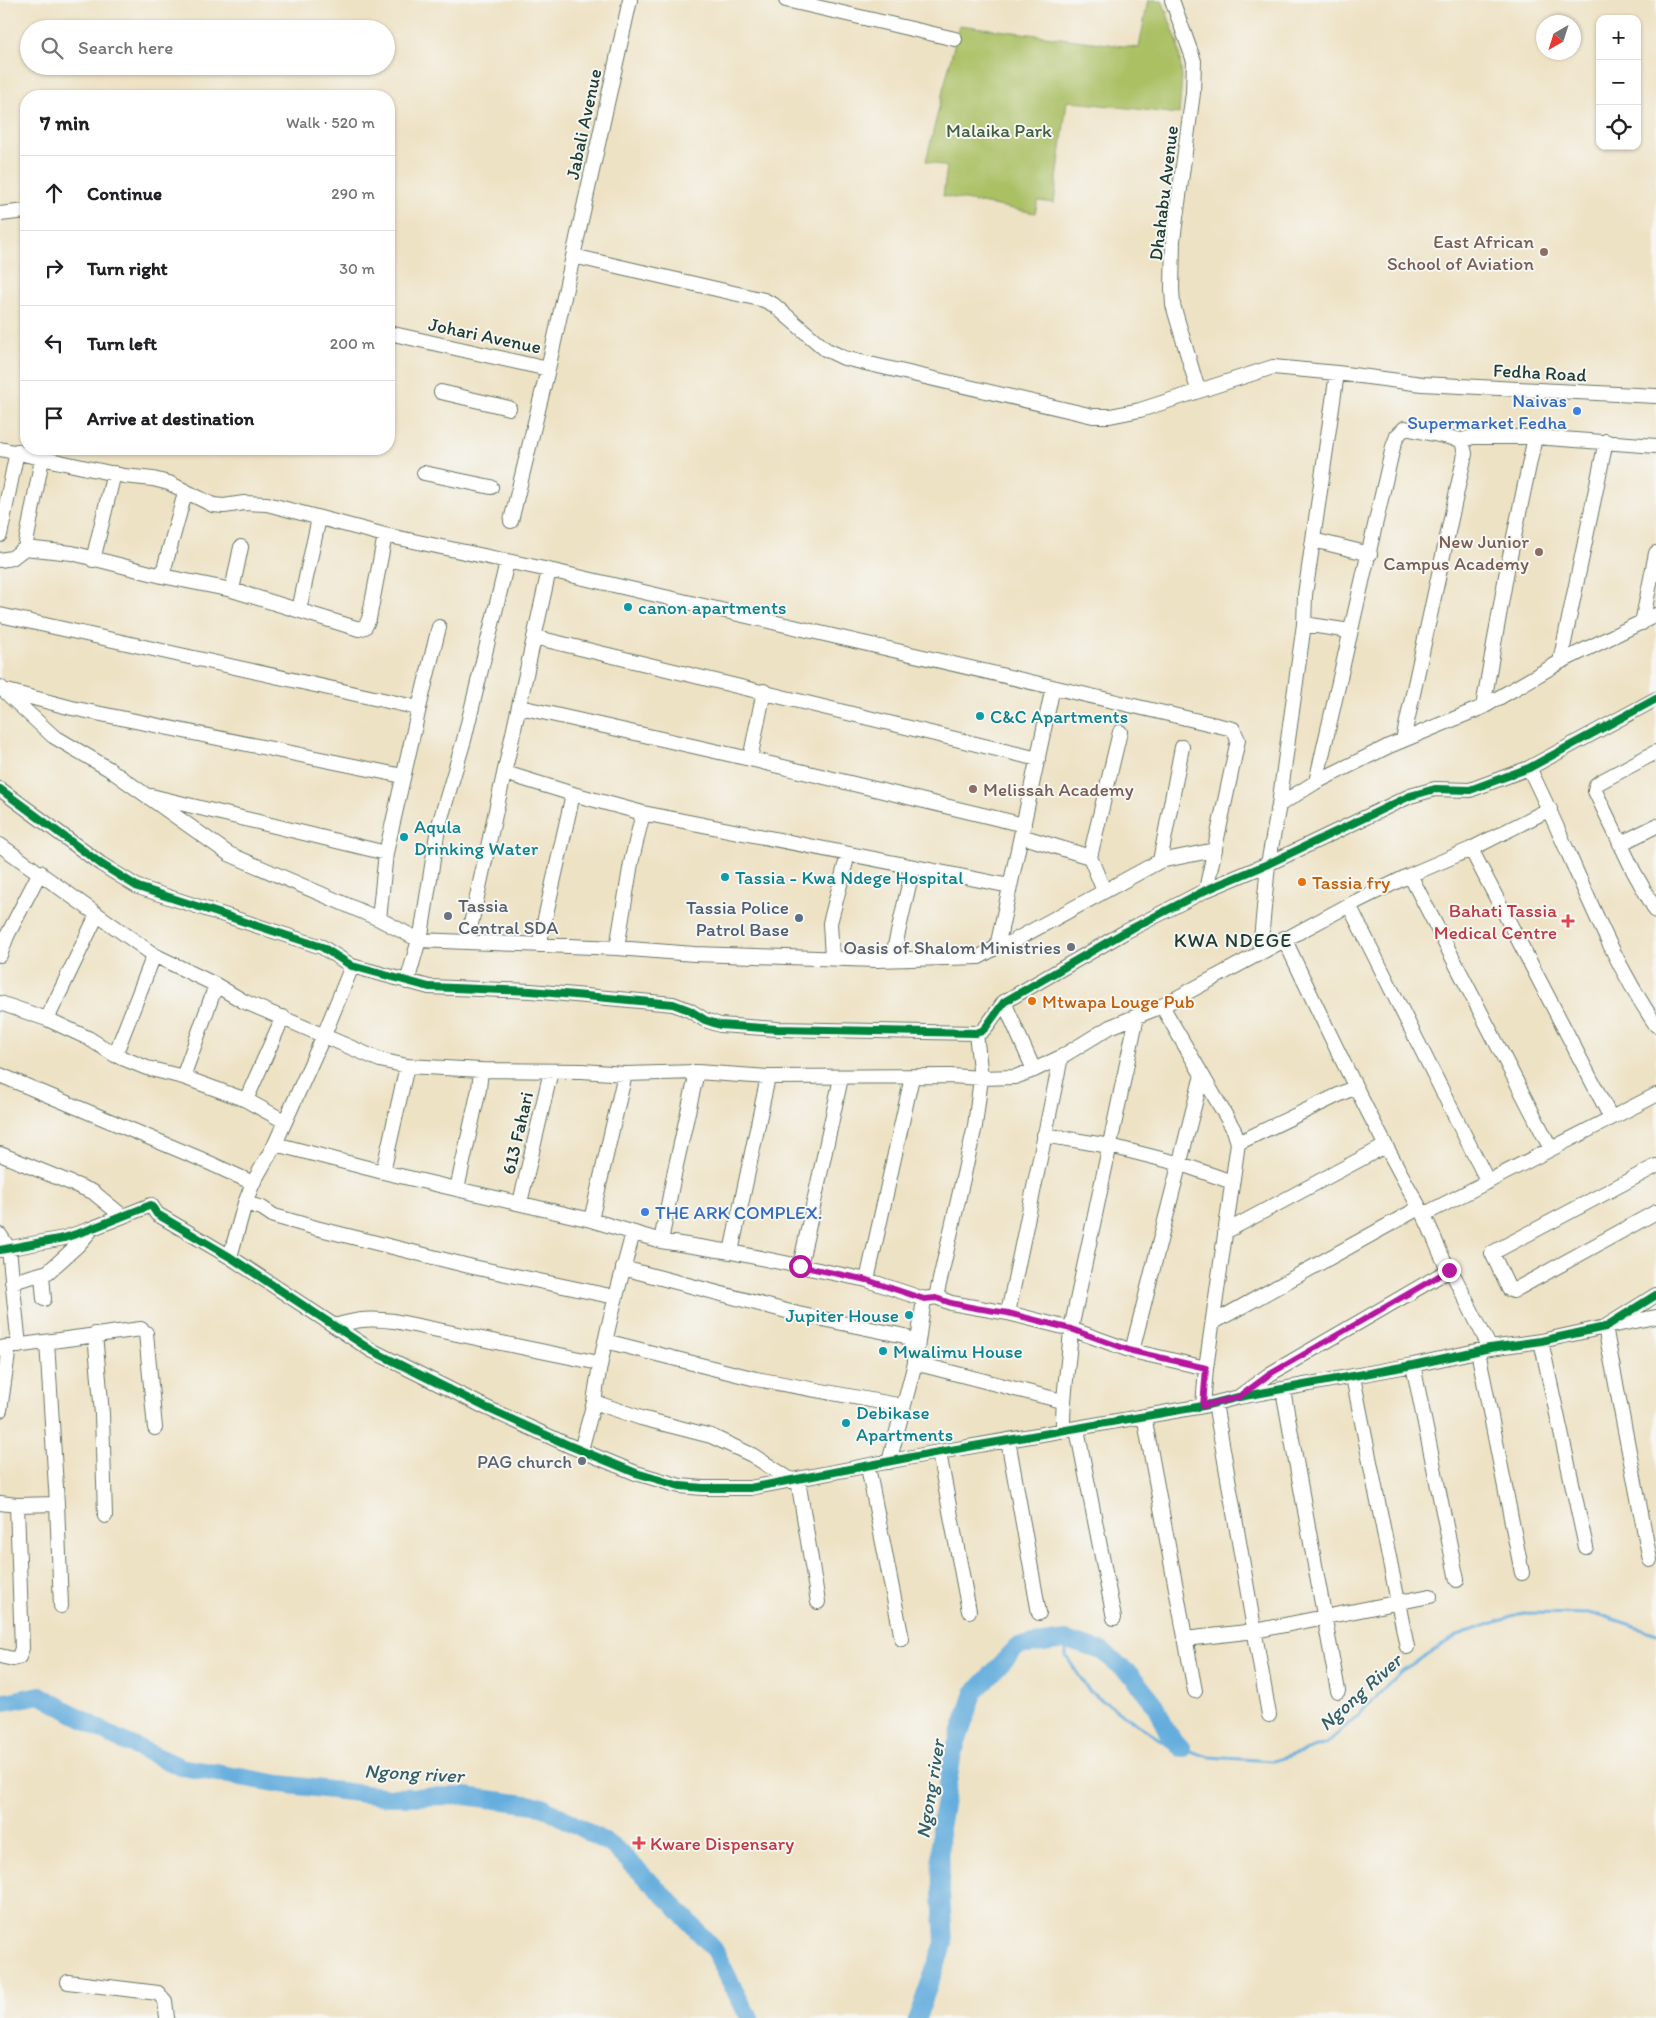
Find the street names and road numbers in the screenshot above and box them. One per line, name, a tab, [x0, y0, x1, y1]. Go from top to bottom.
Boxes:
street label: Jabali Avenue	[561, 67, 606, 182]
street label: Dhahabu Avenue	[1144, 124, 1183, 262]
street label: Johari Avenue	[426, 312, 543, 359]
street label: Fedha Road	[1493, 359, 1588, 386]
street label: 613 Fahari	[497, 1090, 538, 1177]

